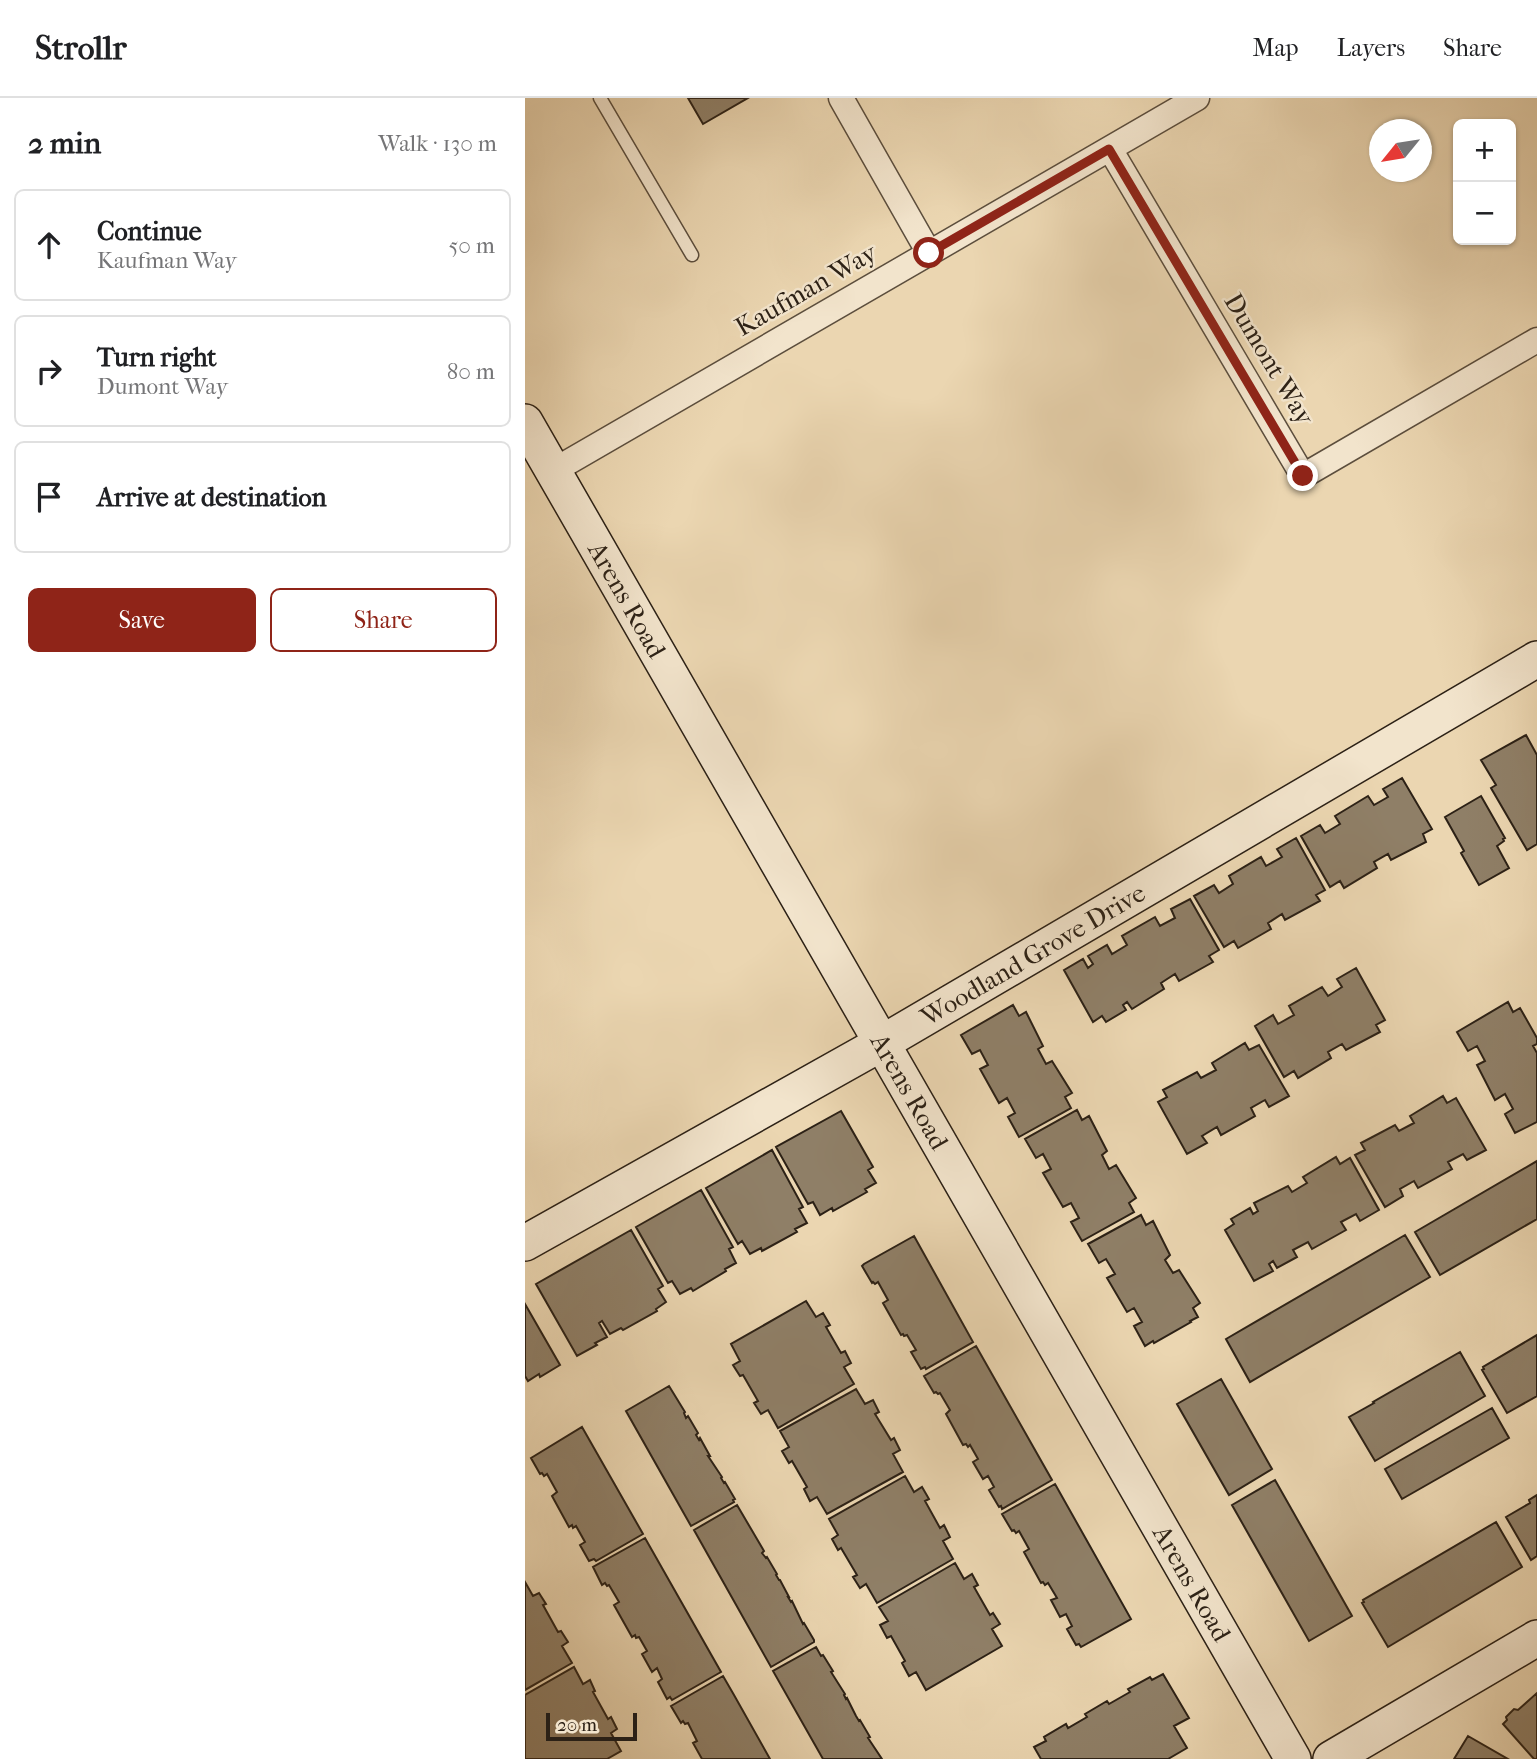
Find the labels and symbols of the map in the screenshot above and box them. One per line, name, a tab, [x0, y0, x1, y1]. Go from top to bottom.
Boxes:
north arrow	[1369, 119, 1432, 182]
street label: Kaufman Way	[730, 237, 883, 343]
route start	[913, 237, 944, 268]
street label: Dumont Way	[1218, 288, 1321, 431]
route end	[1287, 460, 1318, 491]
street label: Arens Road	[581, 535, 673, 664]
street label: Woodland Grove Drive	[914, 877, 1151, 1033]
street label: Arens Road	[864, 1027, 955, 1156]
street label: Arens Road	[1146, 1519, 1238, 1647]
scale bar	[546, 1710, 637, 1742]

